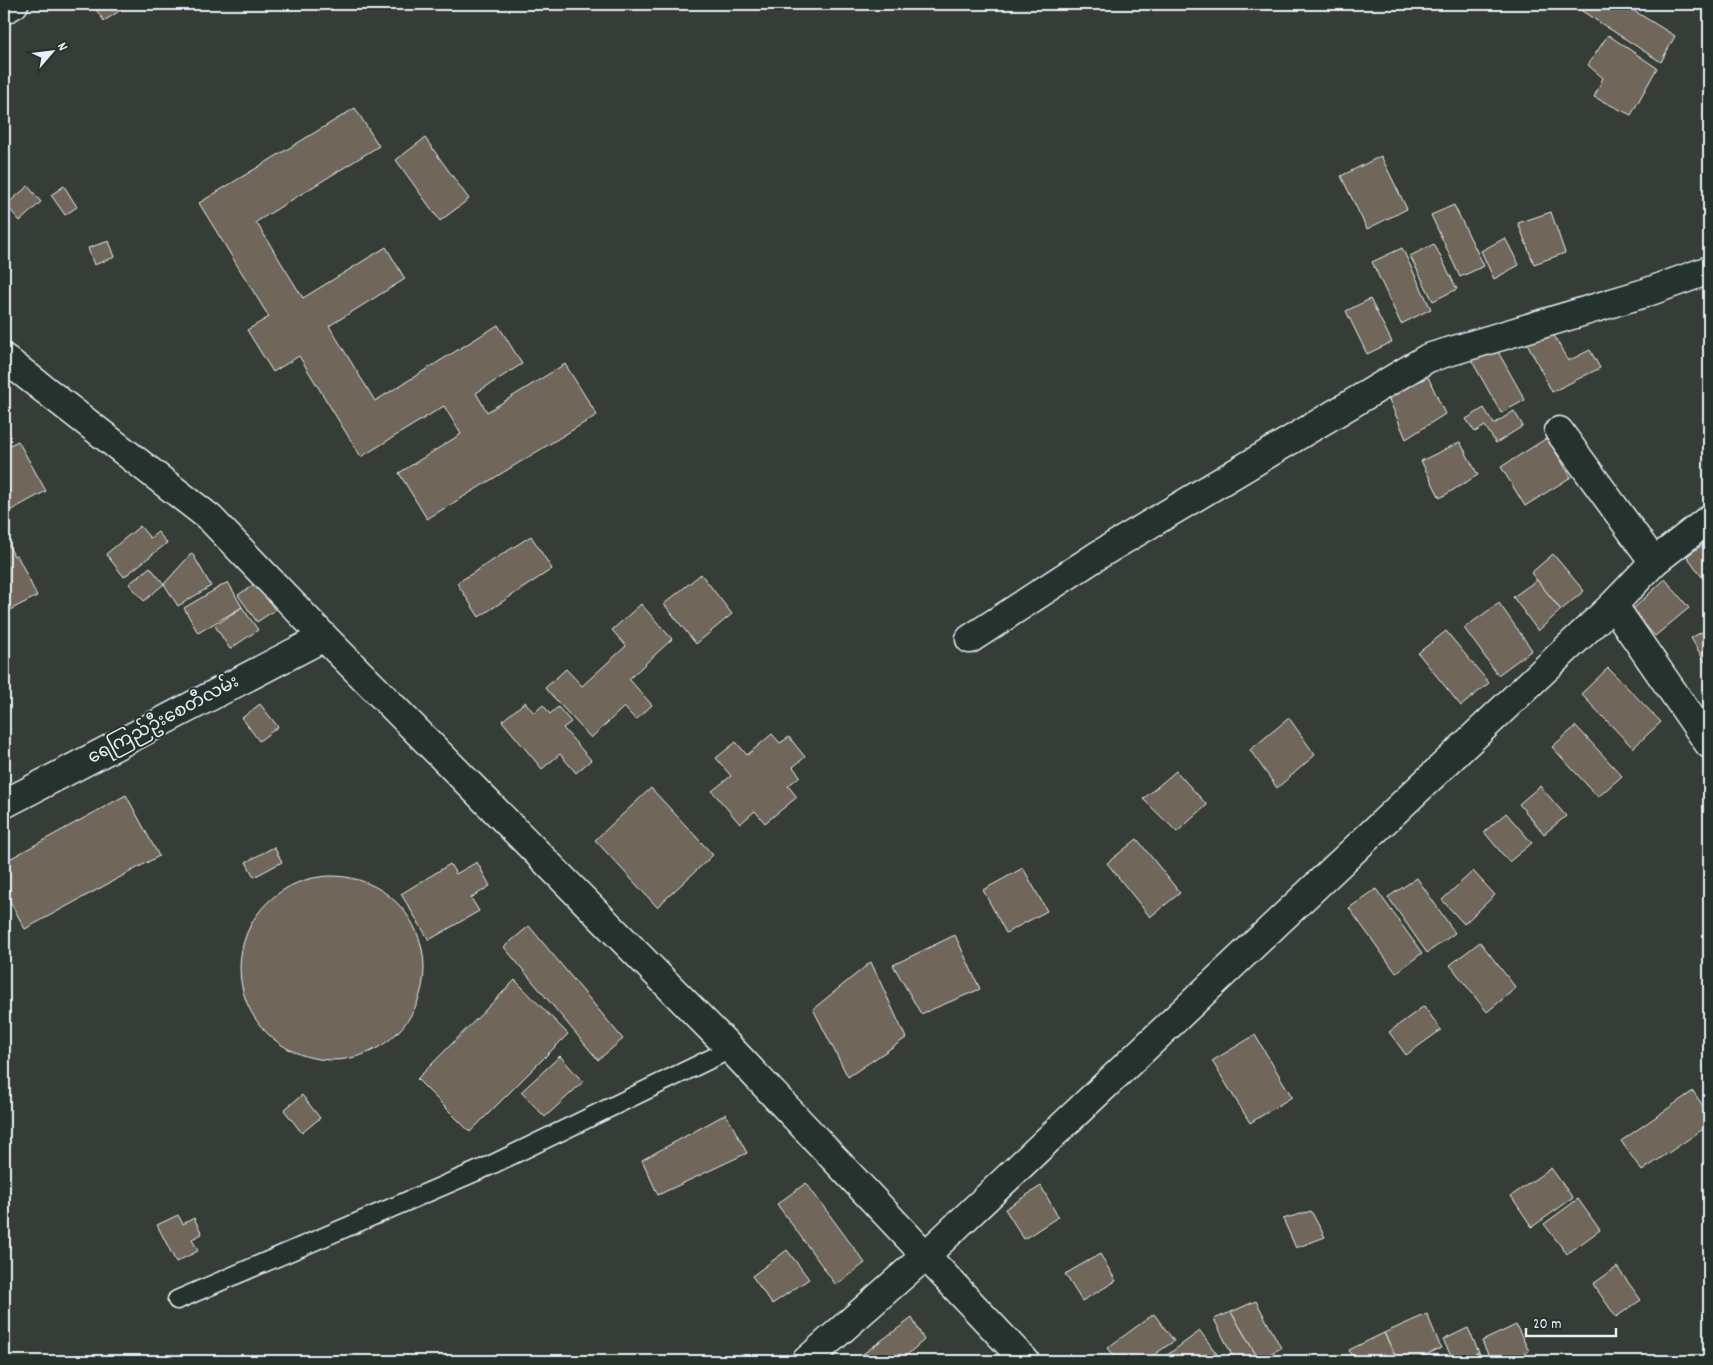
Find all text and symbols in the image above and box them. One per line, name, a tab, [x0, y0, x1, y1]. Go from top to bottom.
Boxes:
north arrow	[28, 28, 78, 78]
text: N	[51, 39, 72, 55]
street label: ရေကြည်ဦးစေတီလမ်း	[82, 667, 244, 772]
scale bar	[1526, 1305, 1616, 1337]
text: 20 m	[1533, 1314, 1561, 1336]

